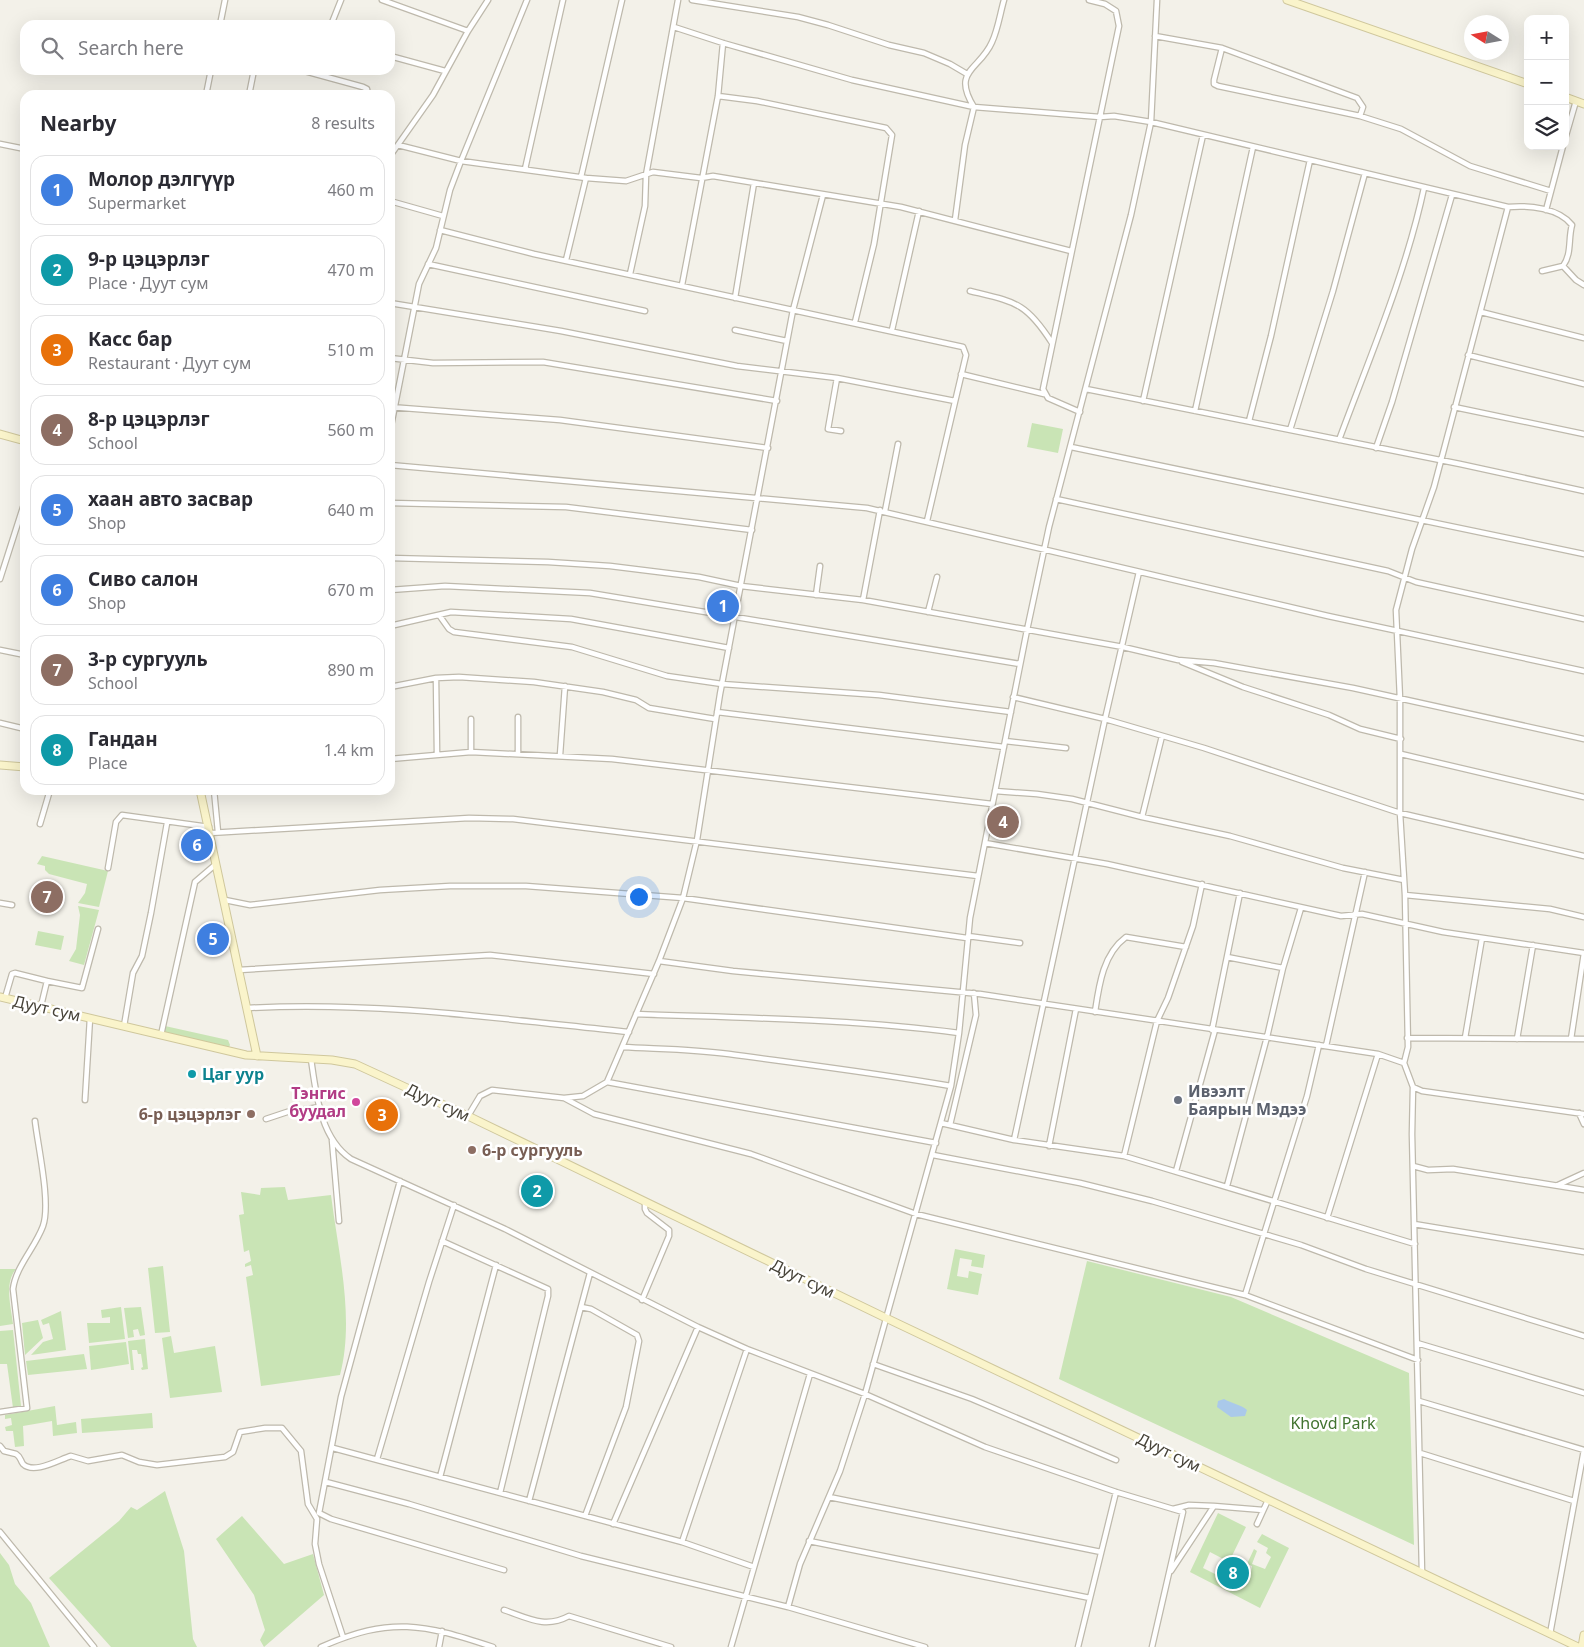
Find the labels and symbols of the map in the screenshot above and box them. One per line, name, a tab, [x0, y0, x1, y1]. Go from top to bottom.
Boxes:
north arrow	[1464, 15, 1509, 60]
pin: 1	[707, 587, 739, 625]
pin: 4	[987, 803, 1019, 841]
pin: 6	[181, 826, 213, 864]
pin: 7	[31, 878, 63, 916]
your location	[626, 884, 652, 910]
pin: 5	[197, 920, 229, 958]
street label: Дуут сум	[11, 990, 83, 1026]
place label: Цаг уур	[202, 1063, 264, 1085]
marker: Цаг уур	[186, 1068, 198, 1080]
street label: Дуут сум	[402, 1078, 474, 1126]
place label: Ивээлт Баярын Мэдээ	[1188, 1080, 1306, 1120]
place label: Тэнгис буудал	[289, 1082, 346, 1122]
marker: Ивээлт Баярын Мэдээ	[1172, 1094, 1184, 1106]
marker: Тэнгис буудал	[350, 1096, 362, 1108]
pin: 3	[366, 1096, 398, 1134]
place label: 6-р цэцэрлэг	[139, 1103, 241, 1125]
marker: 6-р цэцэрлэг	[245, 1108, 257, 1120]
place label: 6-р сургууль	[482, 1139, 583, 1161]
marker: 6-р сургууль	[466, 1144, 478, 1156]
pin: 2	[521, 1172, 553, 1210]
street label: Дуут сум	[767, 1253, 839, 1303]
park label: Khovd Park	[1290, 1412, 1376, 1434]
street label: Дуут сум	[1133, 1427, 1205, 1477]
pin: 8	[1217, 1554, 1249, 1592]

